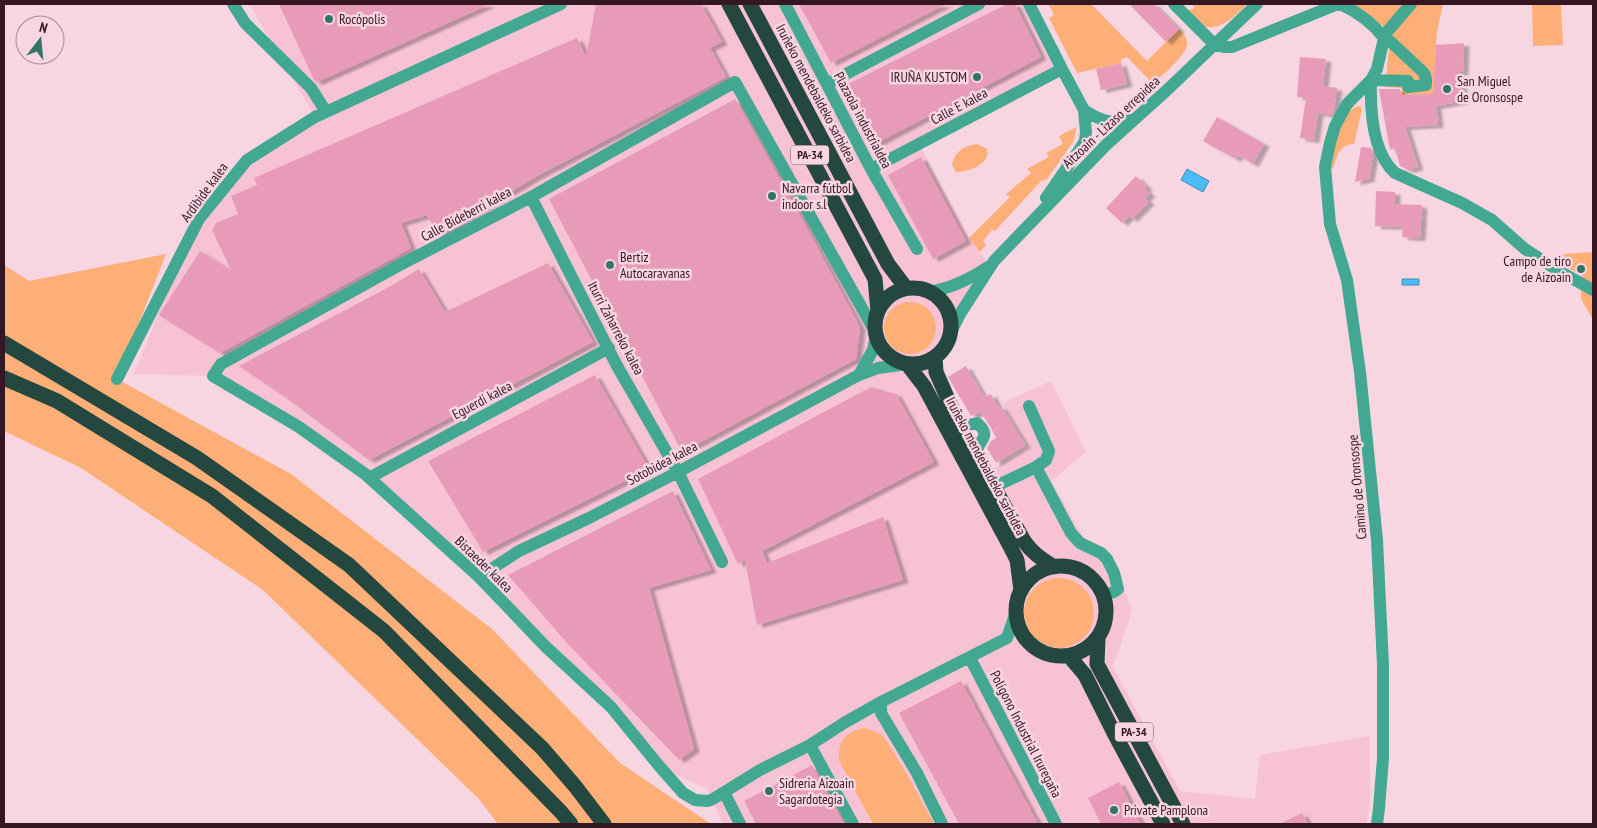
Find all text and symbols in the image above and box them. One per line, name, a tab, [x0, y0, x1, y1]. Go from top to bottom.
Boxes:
place label: Rocópolis	[339, 10, 385, 28]
marker: Rocópolis	[323, 13, 335, 25]
north arrow	[15, 15, 65, 65]
text: N	[37, 18, 50, 37]
street label: Iruñeko mendebaldeko sarbidea	[772, 21, 860, 165]
place label: IRUÑA KUSTOM	[891, 68, 967, 86]
street label: Plazaola industrialdea	[830, 69, 896, 171]
marker: IRUÑA KUSTOM	[971, 71, 983, 83]
street label: Aitzoain - Lizaso errepidea	[1058, 72, 1164, 172]
place label: San Miguel de Oronsospe	[1457, 72, 1523, 106]
marker: San Miguel de Oronsospe	[1441, 83, 1453, 95]
street label: Calle E kalea	[928, 84, 990, 128]
road number: PA-34	[791, 146, 829, 164]
street label: Ardibide kalea	[176, 159, 232, 225]
place label: Navarra fútbol indoor s.l	[782, 179, 852, 213]
street label: Calle Bideberri kalea	[418, 183, 514, 245]
marker: Navarra fútbol indoor s.l	[766, 190, 778, 202]
place label: Bertiz Autocaravanas	[620, 248, 690, 282]
place label: Campo de tiro de Aizoain	[1503, 252, 1571, 286]
marker: Bertiz Autocaravanas	[604, 259, 616, 271]
marker: Campo de tiro de Aizoain	[1575, 263, 1587, 275]
street label: Iturri Zaharreko kalea	[584, 278, 648, 378]
street label: Eguerdi kalea	[449, 377, 515, 423]
street label: Iruñeko mendebaldeko sarbidea	[942, 394, 1030, 538]
street label: Camino de Oronsospe	[1343, 434, 1371, 540]
street label: Sotobidea kalea	[624, 437, 700, 489]
street label: Bistaeder kalea	[451, 532, 517, 596]
street label: Polígono Industrial Iruregaña	[986, 667, 1066, 801]
road number: PA-34	[1115, 722, 1153, 742]
place label: Sidreria Aizoain Sagardotegia	[779, 774, 854, 808]
marker: Sidreria Aizoain Sagardotegia	[763, 785, 775, 797]
place label: Private Pamplona	[1124, 801, 1208, 819]
marker: Private Pamplona	[1108, 804, 1120, 816]

